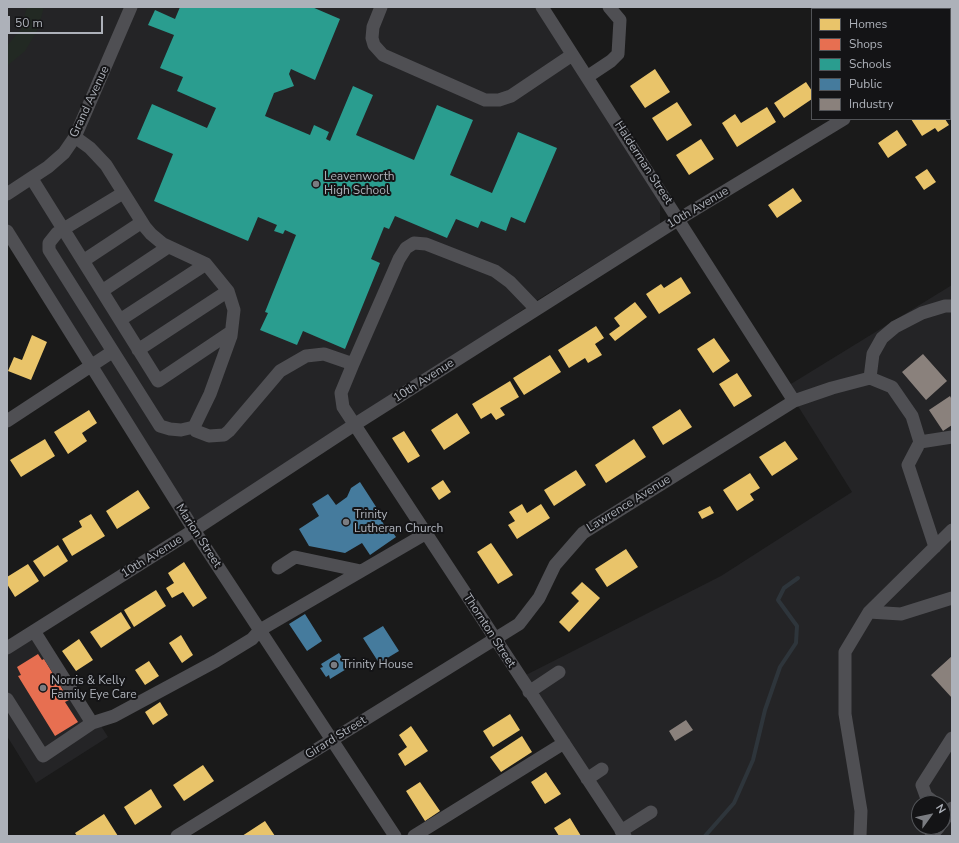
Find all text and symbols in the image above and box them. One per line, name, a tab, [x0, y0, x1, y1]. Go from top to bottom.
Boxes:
scale bar	[10, 8, 105, 34]
legend	[811, 8, 951, 120]
text: 50 m	[15, 15, 43, 31]
text: Homes	[849, 16, 887, 32]
text: Shops	[849, 36, 883, 52]
text: Schools	[849, 56, 891, 72]
street label: Grand Avenue	[67, 64, 113, 140]
text: Public	[849, 76, 882, 92]
text: Industry	[849, 96, 893, 112]
street label: Halderman Street	[611, 119, 675, 207]
place label: Leavenworth High School	[324, 170, 395, 198]
marker: Leavenworth High School	[311, 179, 321, 189]
street label: 10th Avenue	[665, 184, 731, 232]
street label: 10th Avenue	[391, 356, 457, 406]
street label: Lawrence Avenue	[584, 472, 674, 536]
street label: Marion Street	[172, 501, 224, 571]
place label: Trinity Lutheran Church	[354, 508, 443, 536]
marker: Trinity Lutheran Church	[341, 517, 351, 527]
street label: 10th Avenue	[119, 533, 185, 581]
street label: Thornton Street	[460, 591, 518, 671]
place label: Trinity House	[342, 658, 413, 672]
marker: Trinity House	[329, 660, 339, 670]
place label: Norris & Kelly Family Eye Care	[51, 674, 137, 702]
marker: Norris & Kelly Family Eye Care	[38, 683, 48, 693]
street label: Girard Street	[303, 714, 369, 762]
north arrow	[911, 795, 951, 835]
text: N	[932, 801, 949, 816]

